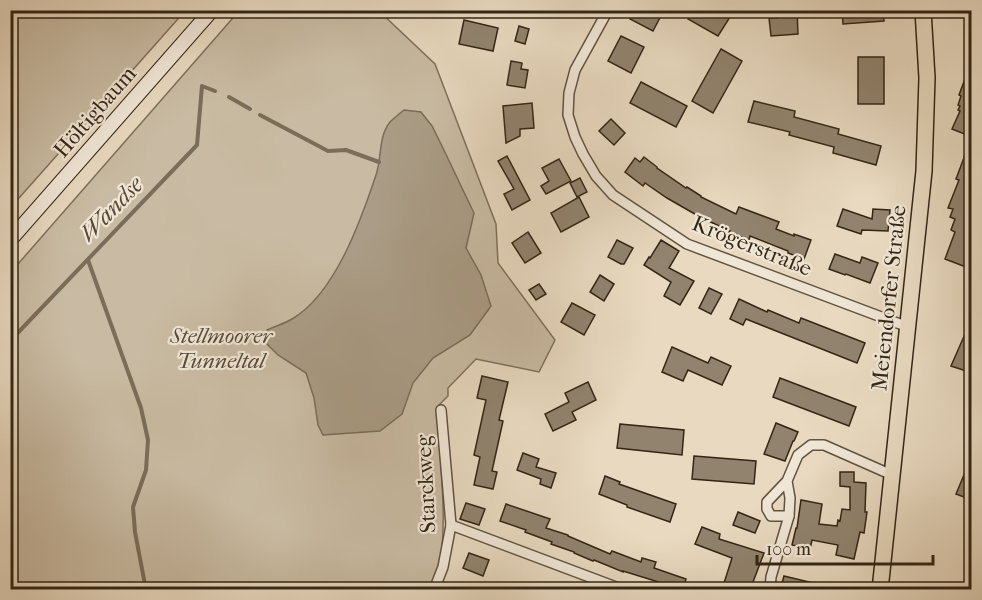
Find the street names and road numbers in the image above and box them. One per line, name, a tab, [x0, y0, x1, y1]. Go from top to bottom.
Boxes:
street label: Höltigbaum	[48, 61, 142, 163]
street label: Meiendorfer Straße	[866, 204, 912, 392]
street label: Krögerstraße	[688, 210, 816, 282]
street label: Starckweg	[410, 434, 442, 534]

